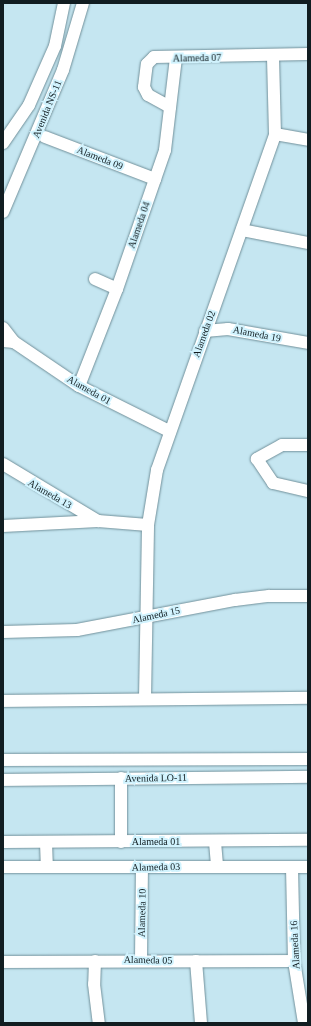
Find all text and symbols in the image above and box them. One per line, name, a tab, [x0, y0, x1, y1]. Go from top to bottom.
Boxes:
street label: Alameda 07	[173, 52, 221, 64]
street label: Avenida NS-11	[30, 78, 64, 140]
street label: Alameda 09	[75, 144, 125, 172]
street label: Alameda 04	[125, 200, 153, 250]
street label: Alameda 02	[190, 309, 218, 359]
street label: Alameda 19	[232, 323, 282, 345]
street label: Alameda 01	[65, 373, 113, 407]
street label: Alameda 13	[26, 477, 74, 511]
street label: Alameda 15	[131, 604, 181, 626]
street label: Avenida LO-11	[125, 771, 187, 785]
street label: Alameda 01	[132, 836, 180, 848]
street label: Alameda 03	[132, 861, 180, 873]
street label: Alameda 10	[136, 889, 148, 937]
street label: Alameda 16	[288, 920, 302, 970]
street label: Alameda 05	[124, 954, 172, 966]

